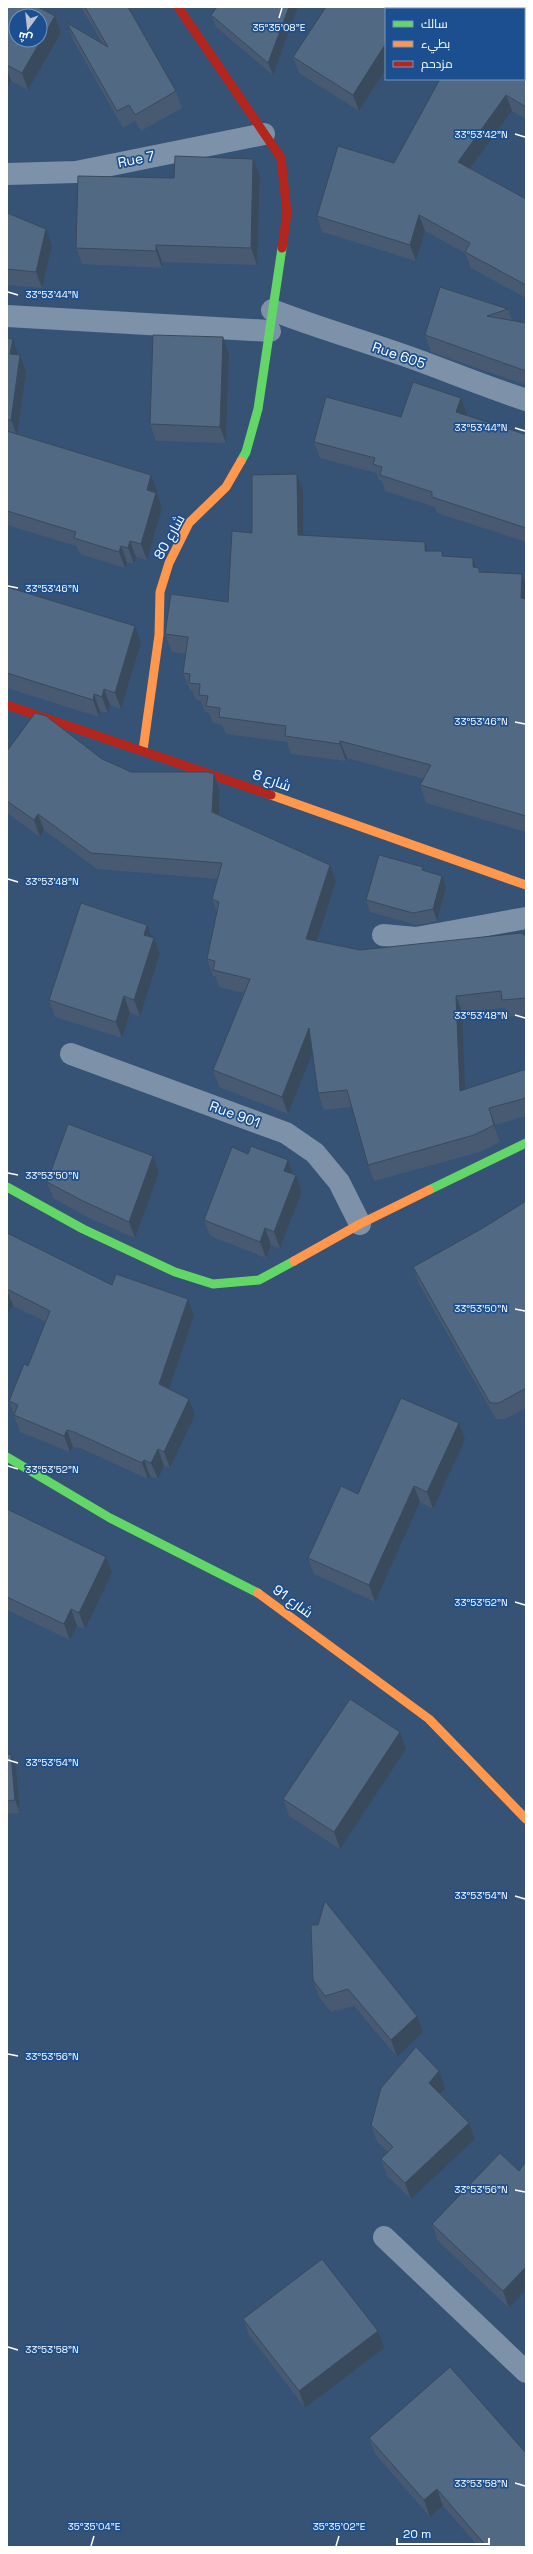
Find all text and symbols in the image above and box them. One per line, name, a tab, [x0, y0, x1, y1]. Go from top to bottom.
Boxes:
north arrow	[8, 8, 48, 48]
legend	[385, 8, 525, 80]
text: سالك	[421, 16, 448, 32]
text: 35°35'08"E	[253, 21, 306, 34]
text: ش	[17, 29, 34, 46]
text: بطيء	[421, 36, 450, 54]
text: مزدحم	[421, 56, 453, 72]
text: 33°53'42"N	[454, 128, 508, 141]
street label: Rue 7	[116, 147, 156, 171]
text: 33°53'44"N	[25, 288, 79, 301]
street label: Rue 605	[370, 338, 428, 372]
text: 33°53'44"N	[454, 421, 508, 434]
street label: شارع 80	[149, 511, 189, 563]
text: 33°53'46"N	[25, 582, 79, 595]
text: 33°53'46"N	[454, 715, 508, 728]
street label: شارع 8	[250, 765, 294, 795]
text: 33°53'48"N	[25, 875, 79, 888]
text: 33°53'48"N	[454, 1009, 508, 1022]
street label: Rue 901	[207, 1097, 263, 1131]
text: 33°53'50"N	[25, 1169, 79, 1182]
text: 33°53'50"N	[454, 1302, 508, 1315]
text: 33°53'52"N	[25, 1463, 79, 1476]
street label: شارع 91	[269, 1580, 317, 1622]
text: 33°53'52"N	[454, 1596, 508, 1609]
text: 33°53'54"N	[25, 1756, 79, 1769]
text: 33°53'54"N	[454, 1889, 508, 1902]
text: 33°53'56"N	[25, 2050, 79, 2063]
text: 33°53'56"N	[454, 2183, 508, 2196]
text: 33°53'58"N	[25, 2343, 79, 2356]
text: 33°53'58"N	[454, 2477, 508, 2490]
text: 35°35'04"E	[68, 2520, 121, 2533]
text: 35°35'02"E	[313, 2520, 366, 2533]
scale bar	[397, 2520, 489, 2546]
text: 20 m	[403, 2526, 431, 2542]

